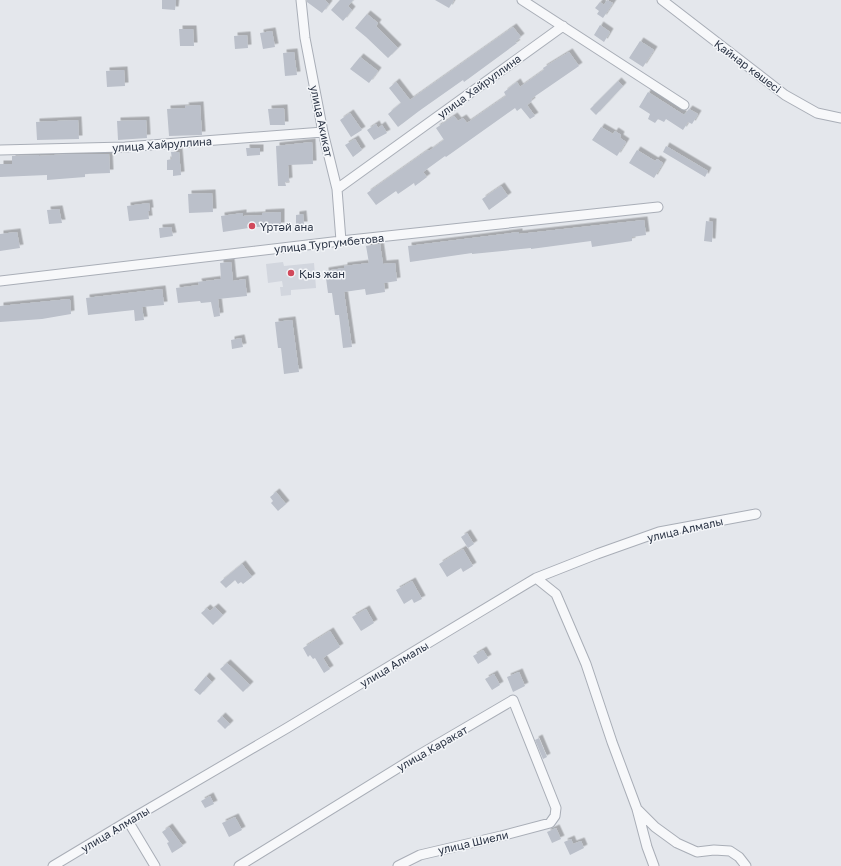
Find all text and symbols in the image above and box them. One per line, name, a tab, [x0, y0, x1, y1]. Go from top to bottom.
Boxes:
street label: Қайнар көшесі	[712, 37, 784, 95]
street label: улица Хайруллина	[435, 51, 523, 121]
street label: улица Акикат	[308, 84, 336, 159]
street label: улица Хайруллина	[112, 134, 212, 154]
place label: Үртәй ана	[260, 220, 314, 233]
marker: Үртәй ана	[247, 221, 257, 231]
street label: улица Тургумбетова	[273, 231, 385, 255]
place label: Қыз жан	[299, 267, 345, 280]
marker: Қыз жан	[286, 268, 296, 278]
street label: улица Алмалы	[646, 514, 724, 544]
street label: улица Алмалы	[357, 638, 431, 690]
street label: улица Каракат	[394, 722, 470, 774]
street label: улица Алмалы	[78, 803, 152, 855]
street label: улица Шиели	[437, 828, 509, 856]

